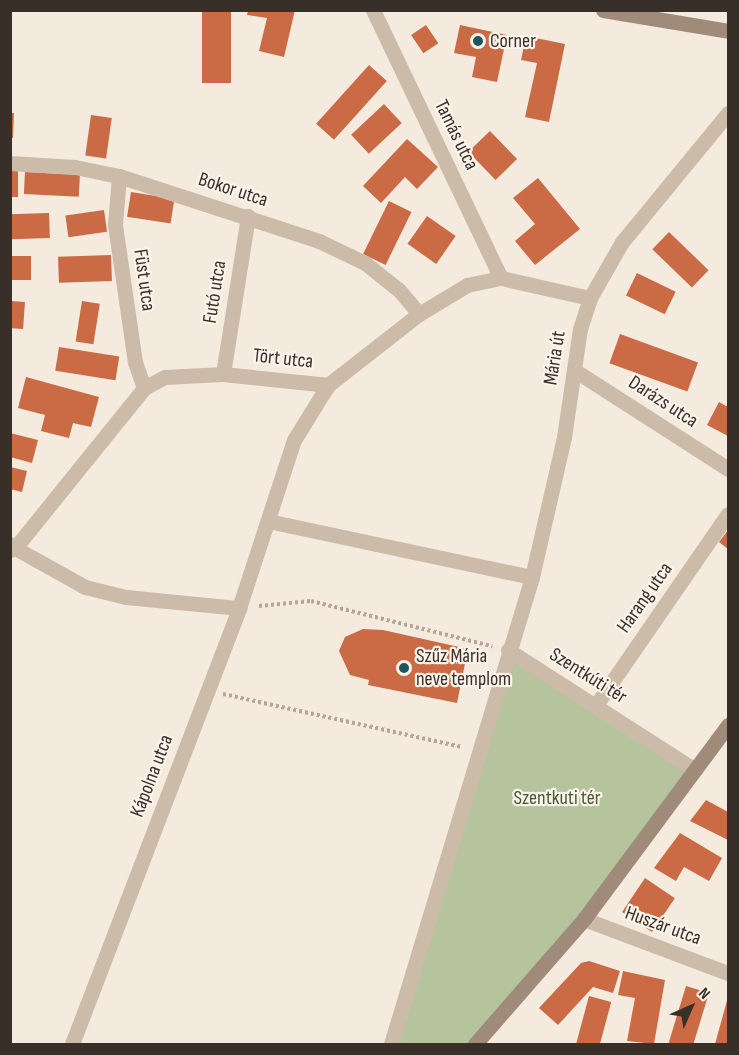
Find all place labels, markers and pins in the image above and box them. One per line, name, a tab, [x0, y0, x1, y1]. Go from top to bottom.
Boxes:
place label: Corner	[490, 29, 536, 53]
marker: Corner	[471, 34, 485, 48]
place label: Szűz Mária neve templom	[416, 644, 511, 691]
marker: Szűz Mária neve templom	[397, 661, 411, 675]

